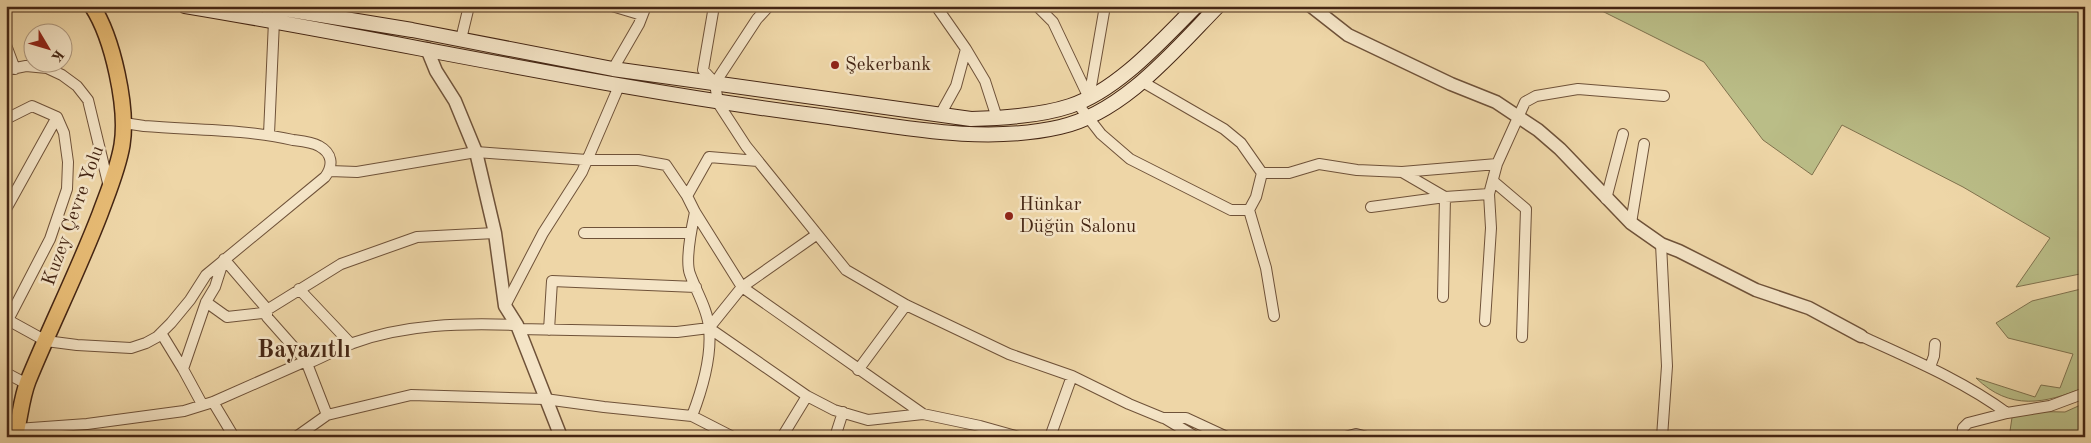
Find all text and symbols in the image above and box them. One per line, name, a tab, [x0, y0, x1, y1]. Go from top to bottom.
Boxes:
north arrow	[22, 22, 72, 72]
text: K	[48, 47, 66, 64]
place label: Şekerbank	[845, 56, 931, 75]
marker: Şekerbank	[829, 59, 841, 71]
street label: Kuzey Çevre Yolu	[40, 143, 108, 289]
place label: Hünkar Düğün Salonu	[1019, 196, 1136, 237]
marker: Hünkar Düğün Salonu	[1003, 210, 1015, 222]
district label: Bayazıtlı	[257, 339, 351, 363]

